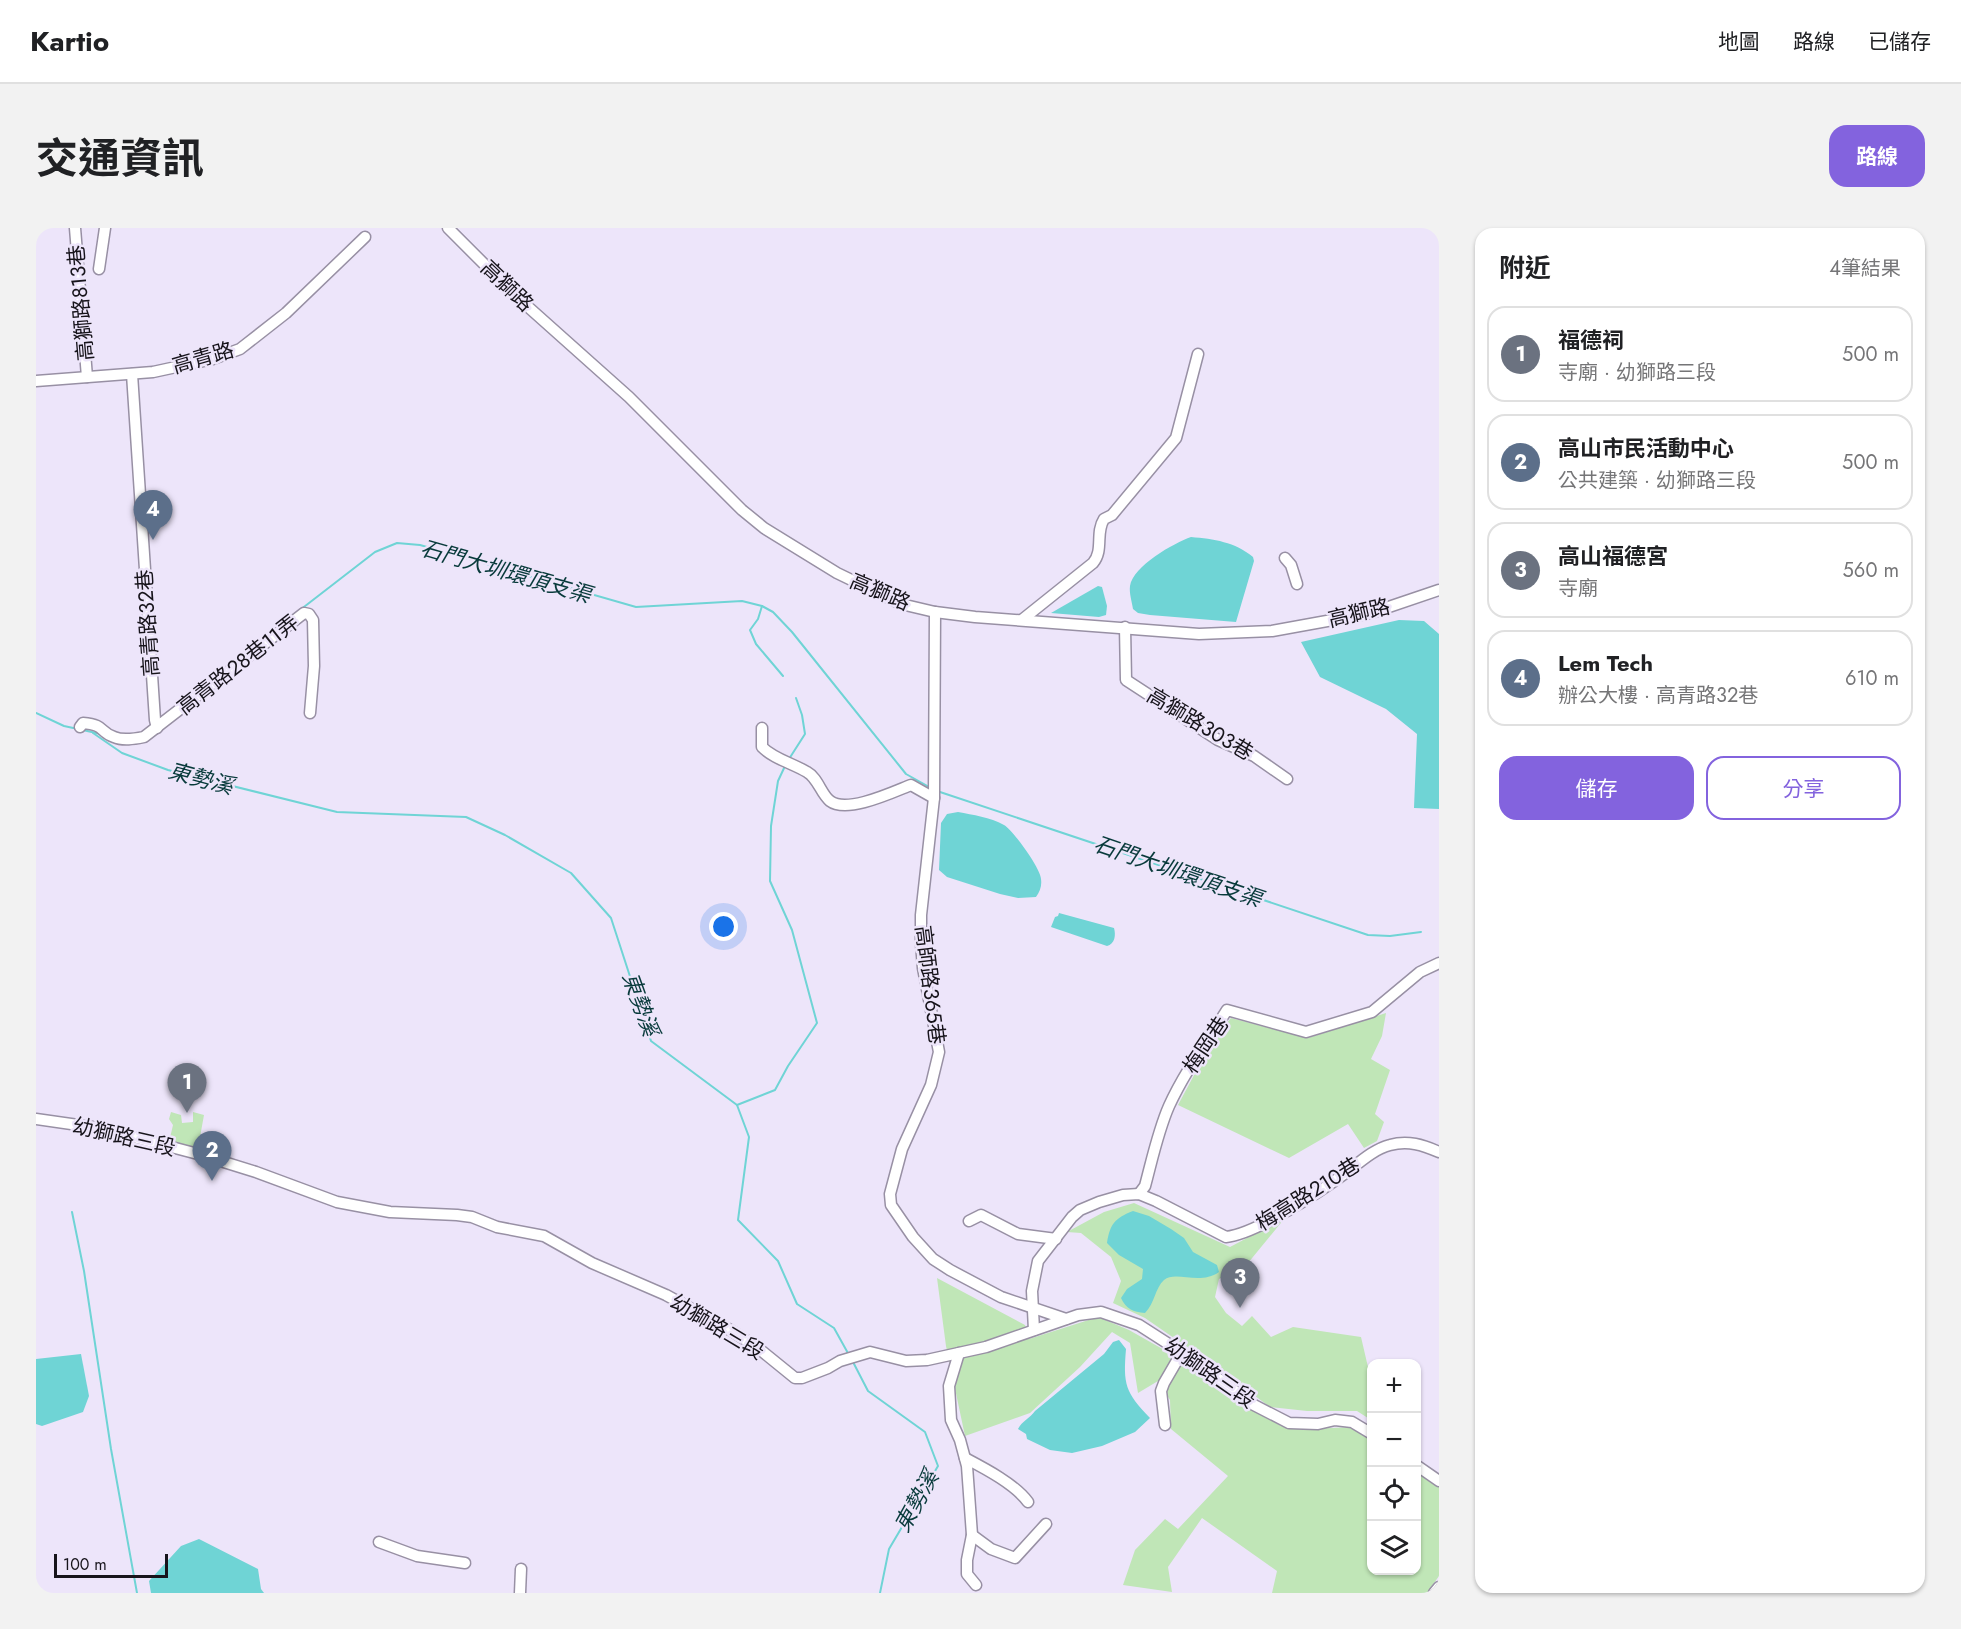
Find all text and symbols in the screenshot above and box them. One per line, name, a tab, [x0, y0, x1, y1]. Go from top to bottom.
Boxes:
text: Kartio	[30, 21, 109, 62]
text: 地圖	[1718, 27, 1760, 57]
text: 路線	[1793, 27, 1835, 57]
text: 已儲存	[1868, 27, 1931, 57]
button: 路線	[1829, 125, 1925, 187]
text: 交通資訊	[36, 128, 204, 189]
street label: 高獅路813巷	[61, 244, 101, 362]
text: 附近	[1499, 249, 1551, 287]
street label: 高獅路	[474, 253, 540, 319]
text: 4筆結果	[1829, 254, 1901, 283]
text: 福德祠	[1558, 324, 1624, 356]
street label: 高青路	[169, 335, 237, 381]
text: 1	[1515, 340, 1526, 369]
text: 500 m	[1842, 340, 1899, 369]
text: 寺廟 · 幼獅路三段	[1558, 358, 1716, 387]
text: 高山市民活動中心	[1558, 432, 1734, 464]
text: 2	[1514, 448, 1527, 477]
text: 500 m	[1842, 448, 1899, 477]
text: 公共建築 · 幼獅路三段	[1558, 466, 1756, 495]
pin: 4	[134, 490, 172, 540]
water label: 石門大圳環頂支渠	[417, 531, 598, 611]
text: 高山福德宮	[1558, 540, 1668, 572]
text: 3	[1514, 556, 1527, 585]
text: 560 m	[1843, 556, 1899, 585]
street label: 高獅路	[845, 566, 915, 618]
street label: 高青路32巷	[129, 568, 167, 678]
text: 寺廟	[1558, 574, 1598, 603]
street label: 高獅路	[1325, 591, 1393, 635]
street label: 高青路28巷11弄	[171, 608, 305, 722]
text: Lem Tech	[1558, 647, 1653, 679]
text: 4	[1514, 664, 1527, 693]
text: 610 m	[1845, 664, 1899, 693]
street label: 高獅路303巷	[1141, 680, 1259, 768]
text: 辦公大樓 · 高青路32巷	[1558, 681, 1758, 710]
water label: 東勢溪	[165, 754, 240, 803]
button: 儲存	[1499, 756, 1694, 820]
button: 分享	[1706, 756, 1901, 820]
water label: 石門大圳環頂支渠	[1090, 827, 1269, 916]
your location	[709, 912, 738, 941]
street label: 高師路365巷	[908, 924, 952, 1046]
water label: 東勢溪	[615, 968, 668, 1043]
street label: 梅岡巷	[1176, 1010, 1236, 1080]
pin: 1	[168, 1064, 206, 1113]
street label: 幼獅路三段	[69, 1111, 179, 1163]
pin: 2	[192, 1132, 231, 1181]
street label: 梅高路210巷	[1250, 1150, 1366, 1238]
pin: 3	[1220, 1258, 1260, 1308]
street label: 幼獅路三段	[664, 1287, 770, 1367]
street label: 幼獅路三段	[1158, 1331, 1262, 1415]
map controls	[1367, 1359, 1421, 1575]
button: +	[1367, 1359, 1421, 1413]
button: −	[1367, 1413, 1421, 1467]
water label: 東勢溪	[886, 1462, 947, 1538]
button: locate	[1367, 1467, 1421, 1521]
button: layers	[1367, 1521, 1421, 1575]
scale bar	[54, 1551, 168, 1578]
text: 100 m	[63, 1553, 107, 1576]

